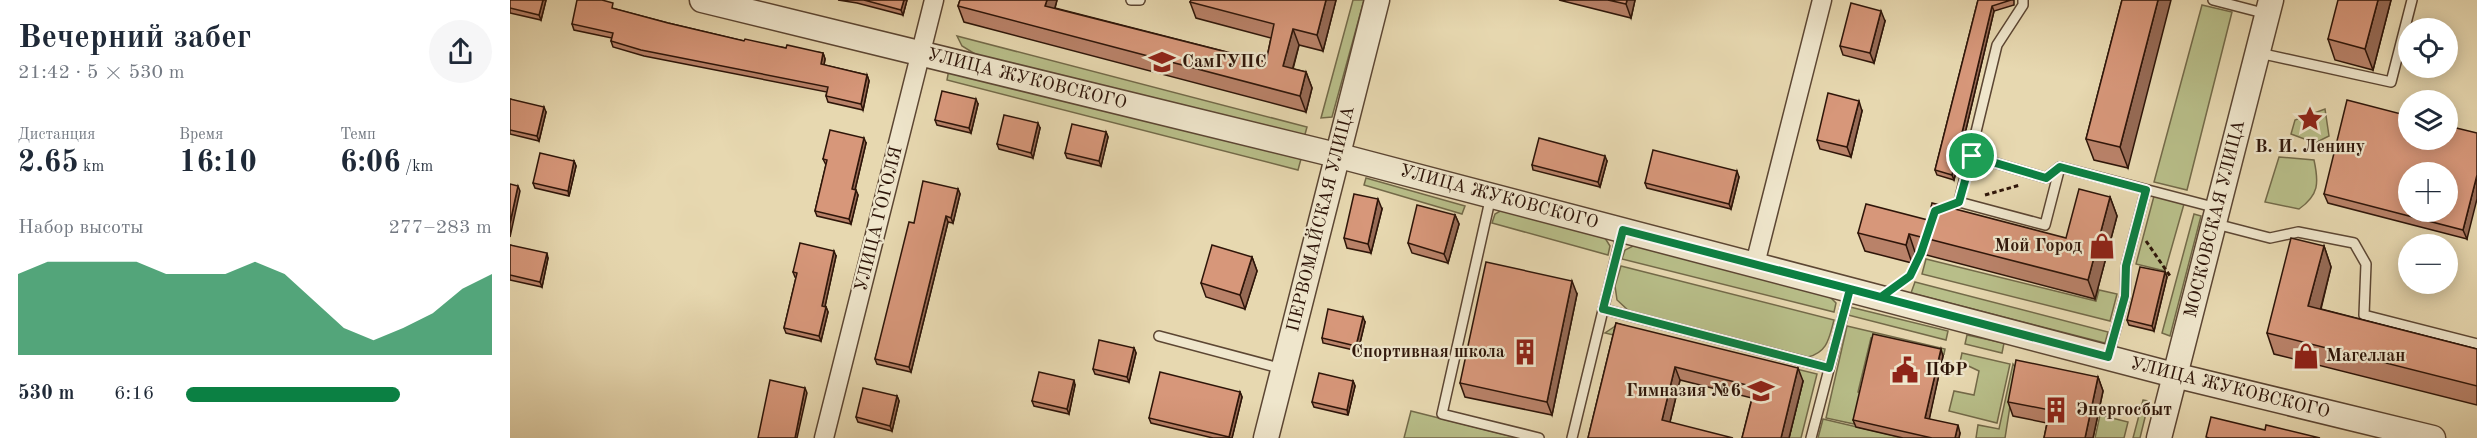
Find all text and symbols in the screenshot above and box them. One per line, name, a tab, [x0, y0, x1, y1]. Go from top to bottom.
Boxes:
map controls	[2398, 18, 2458, 294]
button: locate	[2398, 18, 2458, 78]
button: share	[429, 20, 492, 83]
text: Вечерний забег	[18, 22, 251, 55]
street label: УЛИЦА ЖУКОВСКОГО	[925, 45, 1129, 113]
school or university icon: СамГУПС	[1147, 47, 1177, 77]
place label: СамГУПС	[1182, 53, 1267, 71]
text: 21:42 · 5 × 530 m	[18, 63, 185, 83]
button: layers	[2398, 90, 2458, 150]
street label: ПЕРВОМАЙСКАЯ УЛИЦА	[1280, 103, 1358, 334]
place icon: В. И. Ленину	[2295, 104, 2325, 134]
street label: МОСКОВСКАЯ УЛИЦА	[2182, 118, 2248, 320]
text: Дистанция	[18, 127, 95, 143]
text: Время	[179, 127, 223, 143]
text: Темп	[340, 127, 376, 143]
pin	[1946, 130, 1997, 181]
place label: В. И. Ленину	[2255, 138, 2365, 156]
icon: arrive	[1955, 139, 1988, 172]
street label: УЛИЦА ГОГОЛЯ	[852, 145, 906, 293]
text: 2.65	[18, 148, 79, 178]
text: 16:10	[179, 148, 257, 178]
text: 6:06	[340, 148, 401, 178]
text: km	[79, 159, 104, 175]
text: /km	[401, 159, 433, 175]
street label: УЛИЦА ЖУКОВСКОГО	[1398, 162, 1600, 232]
button: +	[2398, 162, 2458, 222]
text: Набор высоты	[18, 218, 144, 238]
text: 277–283 m	[389, 218, 492, 238]
shop icon: Мой Город	[2087, 231, 2117, 261]
button: −	[2398, 234, 2458, 294]
place label: Мой Город	[1994, 237, 2082, 255]
building icon: Спортивная школа	[1510, 337, 1540, 367]
shop icon: Магеллан	[2291, 341, 2321, 371]
place label: Спортивная школа	[1351, 343, 1505, 361]
place label: Магеллан	[2326, 347, 2406, 365]
street label: УЛИЦА ЖУКОВСКОГО	[2128, 354, 2332, 422]
public building icon: ПФР	[1890, 355, 1920, 385]
place label: ПФР	[1925, 361, 1968, 379]
school or university icon: Гимназия №6	[1746, 376, 1776, 406]
place label: Гимназия №6	[1626, 382, 1741, 400]
text: 530 m	[18, 384, 74, 404]
text: 6:16	[114, 384, 154, 404]
building icon: Энергосбыт	[2041, 395, 2071, 425]
place label: Энергосбыт	[2076, 401, 2172, 419]

